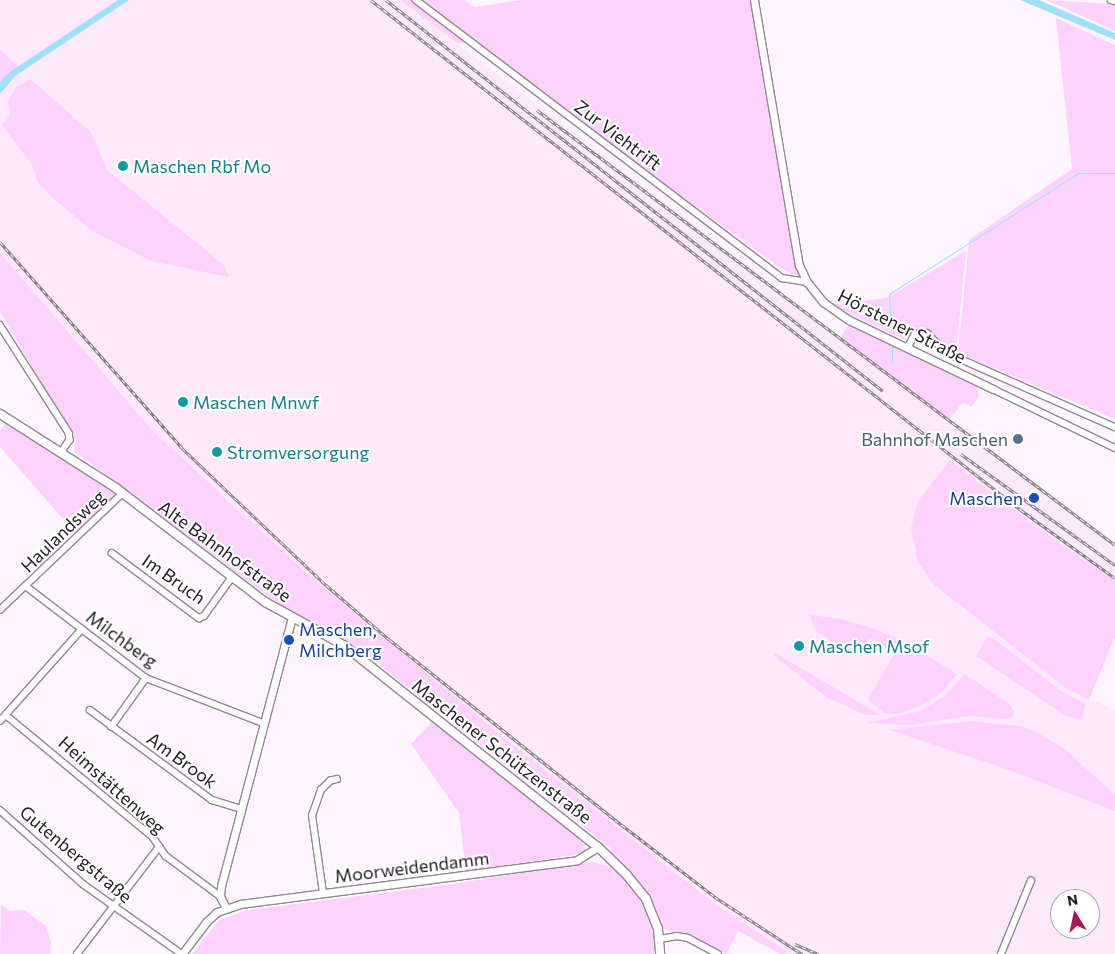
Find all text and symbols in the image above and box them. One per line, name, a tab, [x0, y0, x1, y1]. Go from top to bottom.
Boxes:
street label: Zur Viehtrift	[570, 95, 666, 175]
place label: Maschen Rbf Mo	[133, 155, 271, 177]
marker: Maschen Rbf Mo	[117, 160, 129, 172]
street label: Hörstener Straße	[834, 284, 970, 368]
place label: Maschen Mnwf	[193, 391, 319, 413]
marker: Maschen Mnwf	[177, 396, 189, 408]
place label: Bahnhof Maschen	[861, 428, 1008, 450]
marker: Bahnhof Maschen	[1012, 433, 1024, 445]
place label: Stromversorgung	[227, 441, 369, 463]
marker: Stromversorgung	[211, 446, 223, 458]
street label: Haulandsweg	[16, 485, 110, 577]
place label: Maschen	[949, 487, 1023, 509]
marker: Maschen	[1027, 491, 1041, 505]
street label: Alte Bahnhofstraße	[154, 496, 296, 606]
street label: Im Bruch	[138, 549, 210, 609]
street label: Milchberg	[82, 606, 162, 672]
place label: Maschen, Milchberg	[299, 619, 382, 662]
marker: Maschen, Milchberg	[283, 634, 295, 646]
place label: Maschen Msof	[809, 635, 929, 657]
marker: Maschen Msof	[793, 640, 805, 652]
street label: Maschener Schützenstraße	[408, 674, 596, 828]
street label: Am Brook	[143, 727, 221, 793]
street label: Heimstättenweg	[54, 732, 170, 838]
street label: Gutenbergstraße	[16, 801, 136, 907]
street label: Moorweidendamm	[334, 847, 490, 887]
north arrow	[1050, 889, 1100, 939]
text: N	[1066, 890, 1079, 909]

